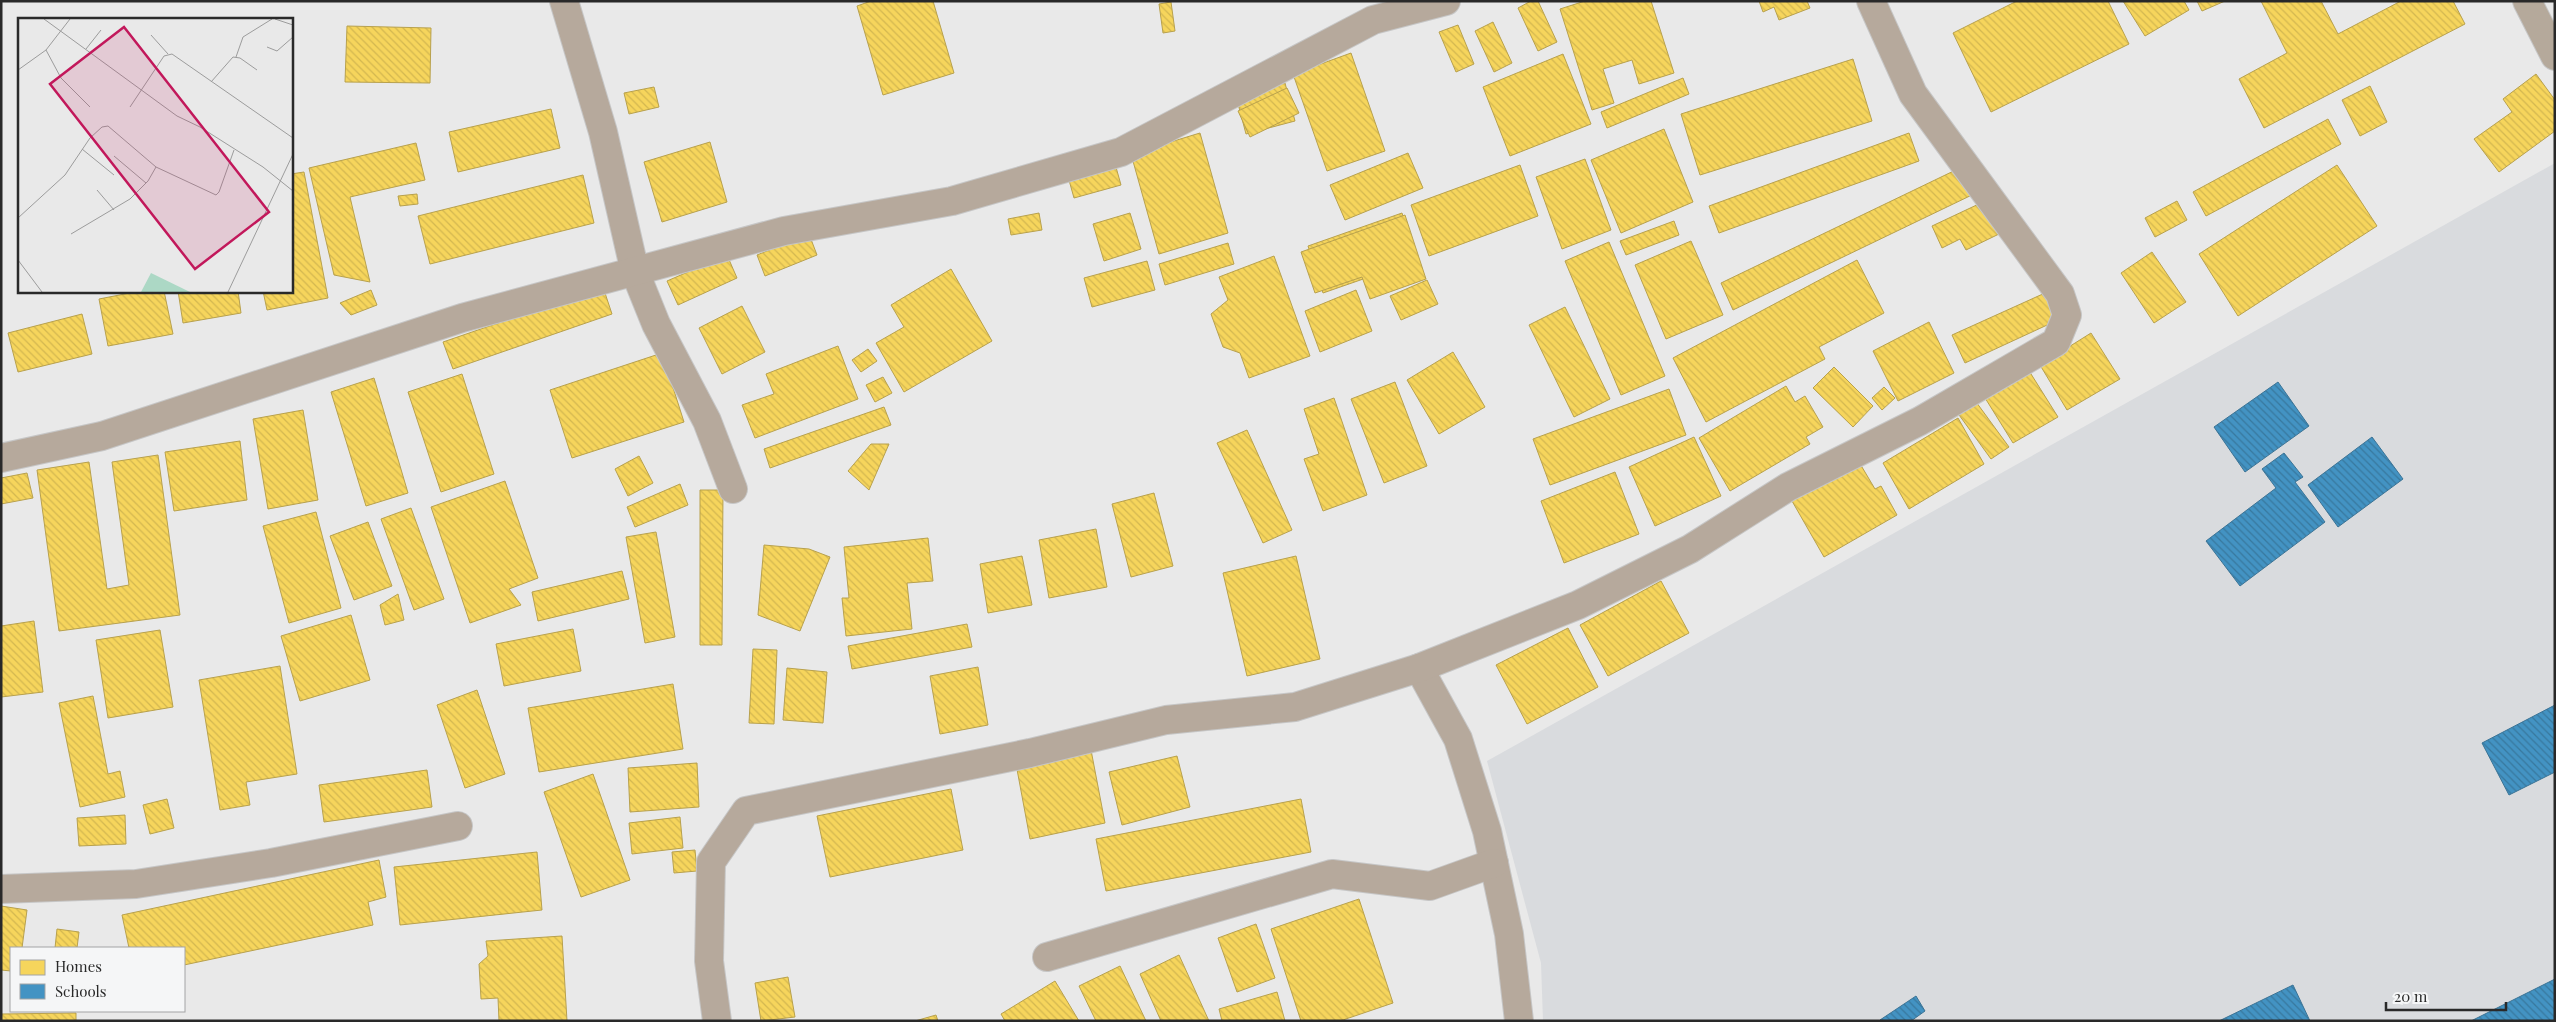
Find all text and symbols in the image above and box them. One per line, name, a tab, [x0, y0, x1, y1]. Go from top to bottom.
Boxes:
inset map	[18, 18, 292, 292]
legend	[10, 947, 185, 1012]
text: Homes	[55, 956, 102, 976]
scale bar	[2386, 980, 2506, 1012]
text: Schools	[55, 981, 107, 1001]
text: 20 m	[2394, 986, 2428, 1006]

